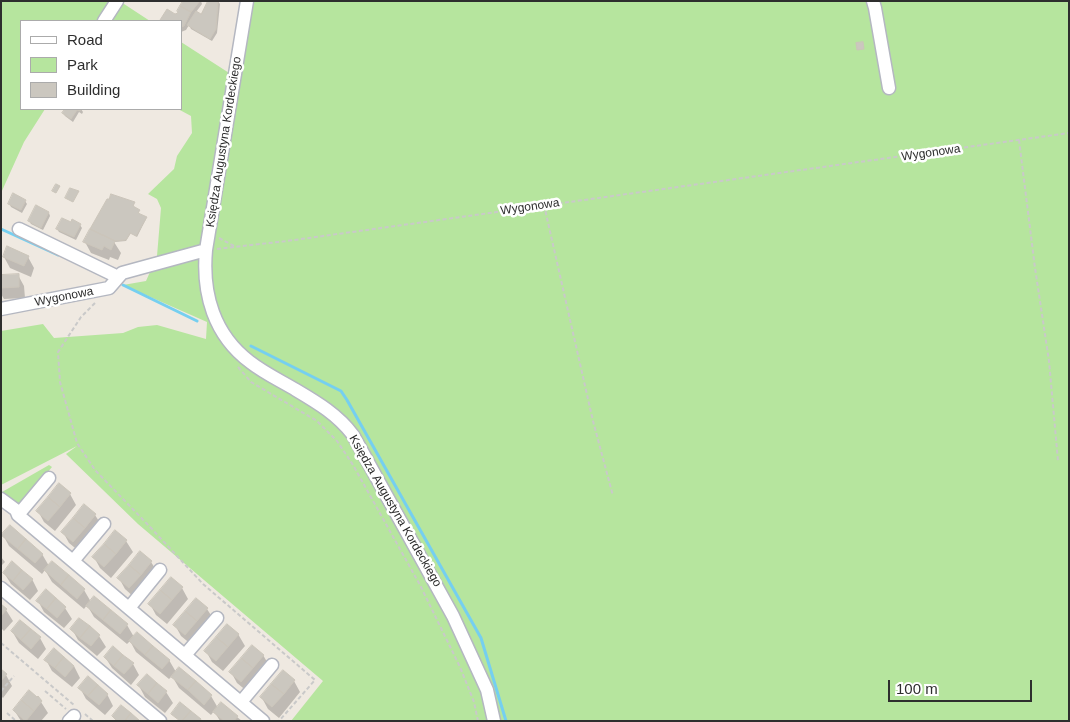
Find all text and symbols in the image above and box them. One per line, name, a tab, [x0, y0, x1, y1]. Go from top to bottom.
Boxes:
legend	[20, 20, 182, 110]
text: Road	[67, 31, 103, 48]
text: Park	[67, 56, 98, 73]
street label: Księdza Augustyna Kordeckiego	[203, 56, 245, 228]
text: Building	[67, 81, 120, 98]
street label: Wygonowa	[901, 142, 961, 164]
street label: Wygonowa	[500, 196, 560, 218]
street label: Wygonowa	[34, 284, 94, 310]
street label: Księdza Augustyna Kordeckiego	[346, 433, 444, 589]
scale bar	[890, 670, 1034, 702]
text: 100 m	[896, 680, 938, 697]

